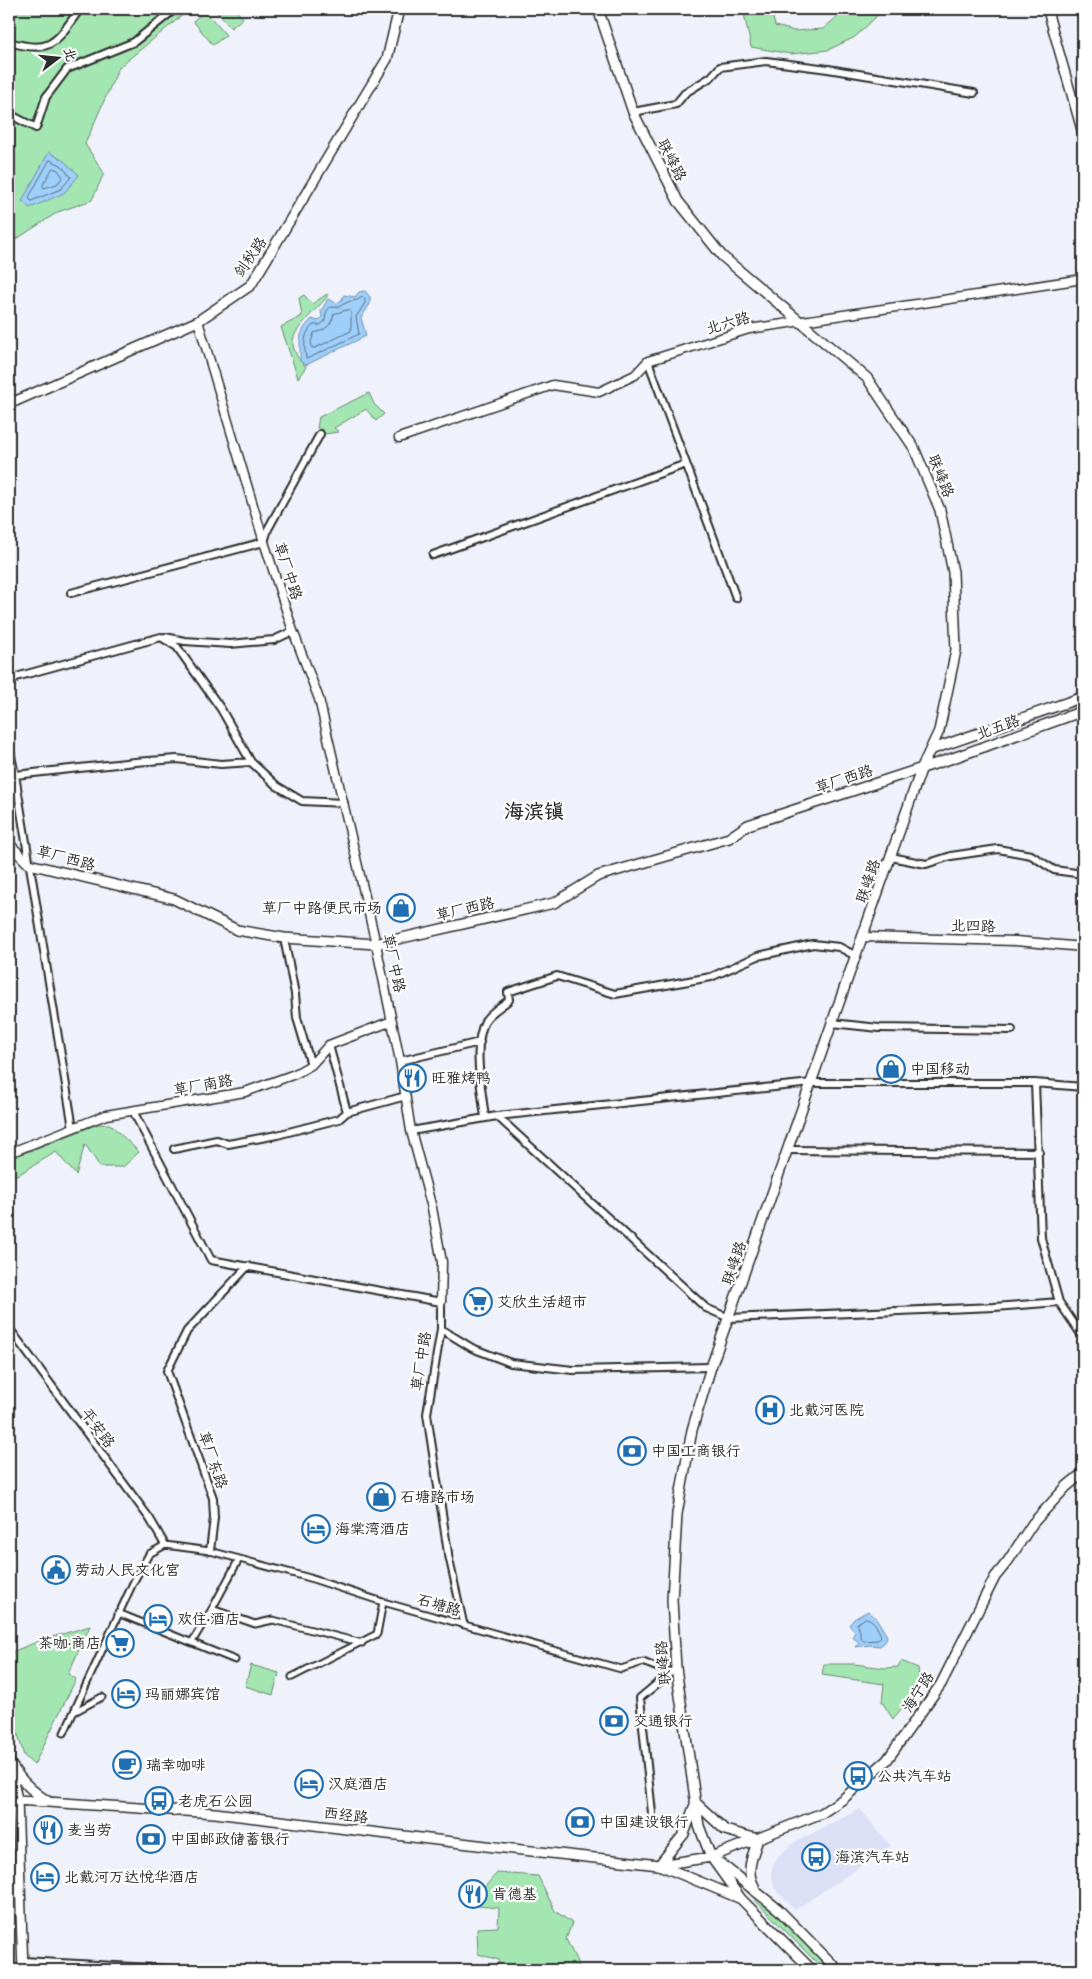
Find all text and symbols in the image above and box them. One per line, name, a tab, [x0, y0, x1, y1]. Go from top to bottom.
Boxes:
north arrow	[32, 32, 82, 82]
text: 北	[60, 45, 82, 64]
street label: 联峰路	[653, 135, 692, 185]
street label: 剑秋路	[228, 232, 271, 281]
street label: 北六路	[703, 306, 752, 339]
street label: 联峰路	[923, 451, 960, 501]
street label: 草厂中路	[269, 539, 308, 603]
street label: 北五路	[973, 709, 1023, 744]
street label: 草厂西路	[812, 759, 876, 798]
district label: 海滨镇	[504, 797, 564, 824]
street label: 草厂西路	[34, 840, 98, 875]
street label: 联峰路	[850, 856, 885, 906]
street label: 草厂西路	[433, 892, 496, 925]
shop icon: 草厂中路便民市场	[386, 893, 416, 923]
place label: 草厂中路便民市场	[262, 897, 382, 918]
street label: 北四路	[950, 915, 996, 936]
street label: 草厂中路	[378, 931, 411, 994]
shop icon: 中国移动	[876, 1054, 906, 1084]
place label: 中国移动	[910, 1058, 970, 1079]
restaurant icon: 旺雅烤鸭	[397, 1063, 427, 1093]
place label: 旺雅烤鸭	[431, 1067, 491, 1088]
street label: 草厂南路	[172, 1069, 234, 1100]
street label: 联峰路	[716, 1238, 751, 1288]
supermarket icon: 艾欣生活超市	[463, 1287, 493, 1317]
place label: 艾欣生活超市	[497, 1291, 587, 1312]
street label: 草厂中路	[405, 1330, 436, 1392]
hospital icon: 北戴河医院	[755, 1395, 785, 1425]
place label: 北戴河医院	[789, 1399, 864, 1420]
street label: 平安路	[76, 1403, 120, 1452]
street label: 草厂东路	[194, 1428, 233, 1492]
bank icon: 中国工商银行	[617, 1436, 647, 1466]
place label: 中国工商银行	[651, 1440, 741, 1461]
shop icon: 石塘路市场	[366, 1482, 396, 1512]
place label: 石塘路市场	[400, 1486, 475, 1507]
hotel icon: 海棠湾酒店	[301, 1514, 331, 1544]
place label: 海棠湾酒店	[335, 1518, 410, 1539]
public building icon: 劳动人民文化宫	[41, 1555, 71, 1585]
place label: 劳动人民文化宫	[75, 1559, 180, 1580]
street label: 石塘路	[415, 1588, 464, 1621]
hotel icon: 欢住·酒店	[143, 1604, 173, 1634]
place label: 欢住·酒店	[177, 1608, 240, 1629]
supermarket icon: 茶咖·商店	[105, 1628, 135, 1658]
place label: 茶咖·商店	[38, 1632, 101, 1653]
street label: 联峰路	[650, 1640, 675, 1687]
street label: 海宁路	[897, 1667, 939, 1716]
hotel icon: 玛丽娜宾馆	[111, 1679, 141, 1709]
place label: 玛丽娜宾馆	[145, 1683, 220, 1704]
bank icon: 交通银行	[599, 1706, 629, 1736]
place label: 交通银行	[633, 1710, 693, 1731]
cafe icon: 瑞幸咖啡	[112, 1750, 142, 1780]
place label: 瑞幸咖啡	[146, 1754, 206, 1775]
bus stop icon: 公共汽车站	[843, 1761, 873, 1791]
place label: 公共汽车站	[877, 1765, 952, 1786]
hotel icon: 汉庭酒店	[294, 1769, 324, 1799]
place label: 汉庭酒店	[328, 1773, 388, 1794]
bus stop icon: 老虎石公园	[144, 1786, 174, 1816]
place label: 老虎石公园	[178, 1790, 253, 1811]
street label: 西经路	[322, 1801, 370, 1828]
bank icon: 中国建设银行	[565, 1807, 595, 1837]
place label: 中国建设银行	[599, 1811, 689, 1832]
restaurant icon: 麦当劳	[33, 1815, 63, 1845]
place label: 麦当劳	[67, 1819, 112, 1840]
bank icon: 中国邮政储蓄银行	[136, 1824, 166, 1854]
place label: 中国邮政储蓄银行	[170, 1828, 290, 1849]
bus stop icon: 海滨汽车站	[801, 1842, 831, 1872]
place label: 海滨汽车站	[835, 1846, 910, 1867]
hotel icon: 北戴河万达悦华酒店	[30, 1862, 60, 1892]
place label: 北戴河万达悦华酒店	[64, 1866, 199, 1887]
restaurant icon: 肯德基	[458, 1879, 488, 1909]
place label: 肯德基	[492, 1883, 537, 1904]

